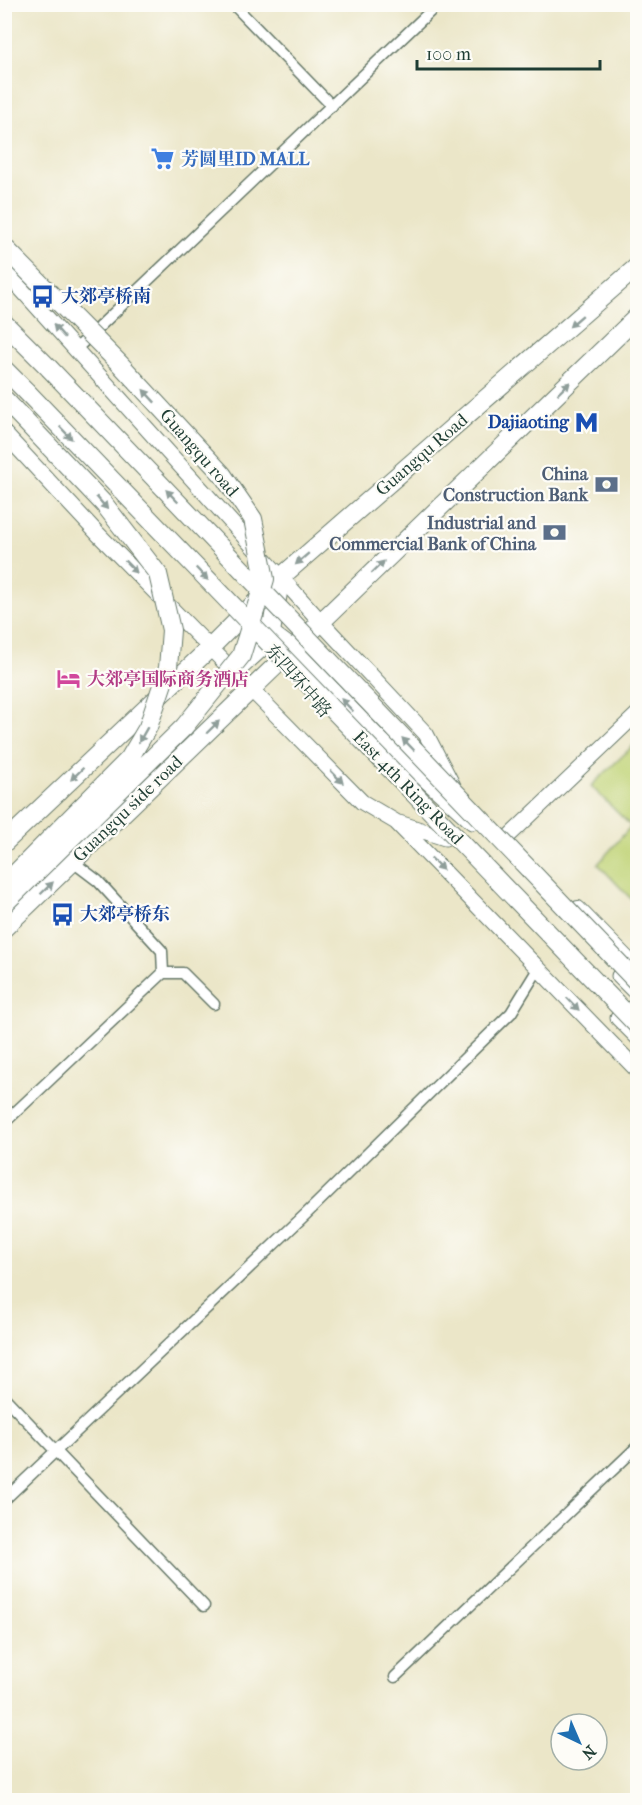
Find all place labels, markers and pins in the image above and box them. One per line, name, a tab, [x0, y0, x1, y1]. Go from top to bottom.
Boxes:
supermarket icon: 芳圆里ID MALL	[150, 146, 176, 172]
place label: 芳圆里ID MALL	[181, 149, 311, 170]
bus stop icon: 大郊亭桥南	[30, 283, 56, 309]
place label: 大郊亭桥南	[61, 286, 151, 307]
metro station icon: Dajiaoting	[574, 409, 600, 435]
place label: Dajiaoting	[488, 412, 570, 433]
place label: China Construction Bank	[443, 464, 589, 506]
bank icon: China Construction Bank	[593, 471, 619, 497]
place label: Industrial and Commercial Bank of China	[329, 513, 537, 555]
bank icon: Industrial and Commercial Bank of China	[541, 520, 567, 546]
hotel icon: 大郊亭国际商务酒店	[56, 666, 82, 692]
place label: 大郊亭国际商务酒店	[87, 669, 249, 690]
bus stop icon: 大郊亭桥东	[49, 901, 75, 927]
place label: 大郊亭桥东	[80, 904, 170, 925]

